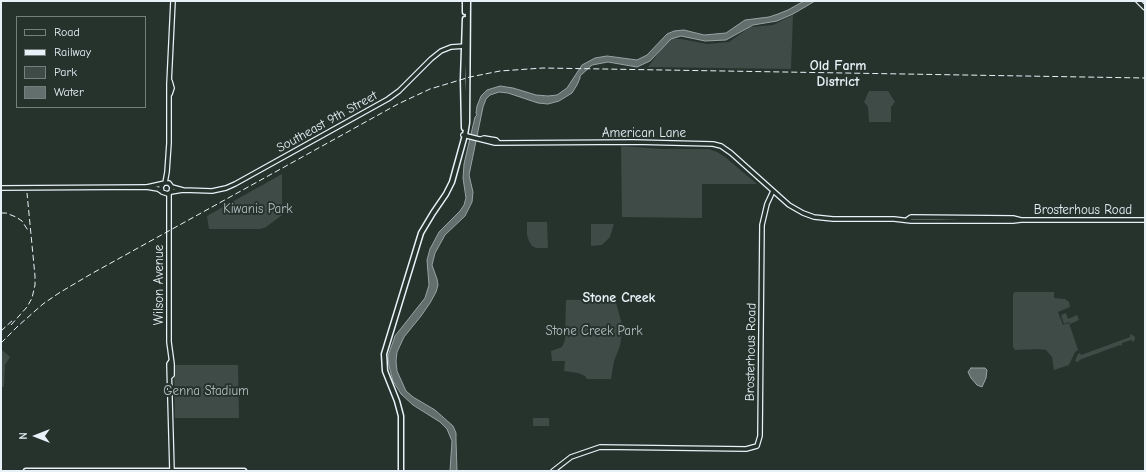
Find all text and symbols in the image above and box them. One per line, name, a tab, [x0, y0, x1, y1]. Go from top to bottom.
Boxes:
legend	[16, 16, 146, 108]
text: Road	[54, 25, 80, 39]
text: Railway	[54, 45, 91, 59]
district label: Old Farm District	[810, 58, 866, 90]
text: Park	[54, 65, 77, 79]
text: Water	[54, 85, 84, 99]
street label: Southeast 9th Street	[274, 88, 380, 156]
street label: American Lane	[602, 125, 686, 141]
park label: Kiwanis Park	[223, 201, 293, 217]
street label: Brosterhous Road	[1034, 202, 1132, 218]
street label: Wilson Avenue	[151, 245, 167, 325]
district label: Stone Creek	[583, 290, 655, 306]
street label: Brosterhous Road	[742, 303, 760, 401]
park label: Stone Creek Park	[546, 323, 642, 339]
park label: Genna Stadium	[163, 383, 249, 399]
north arrow	[16, 416, 56, 456]
text: N	[17, 432, 30, 440]

